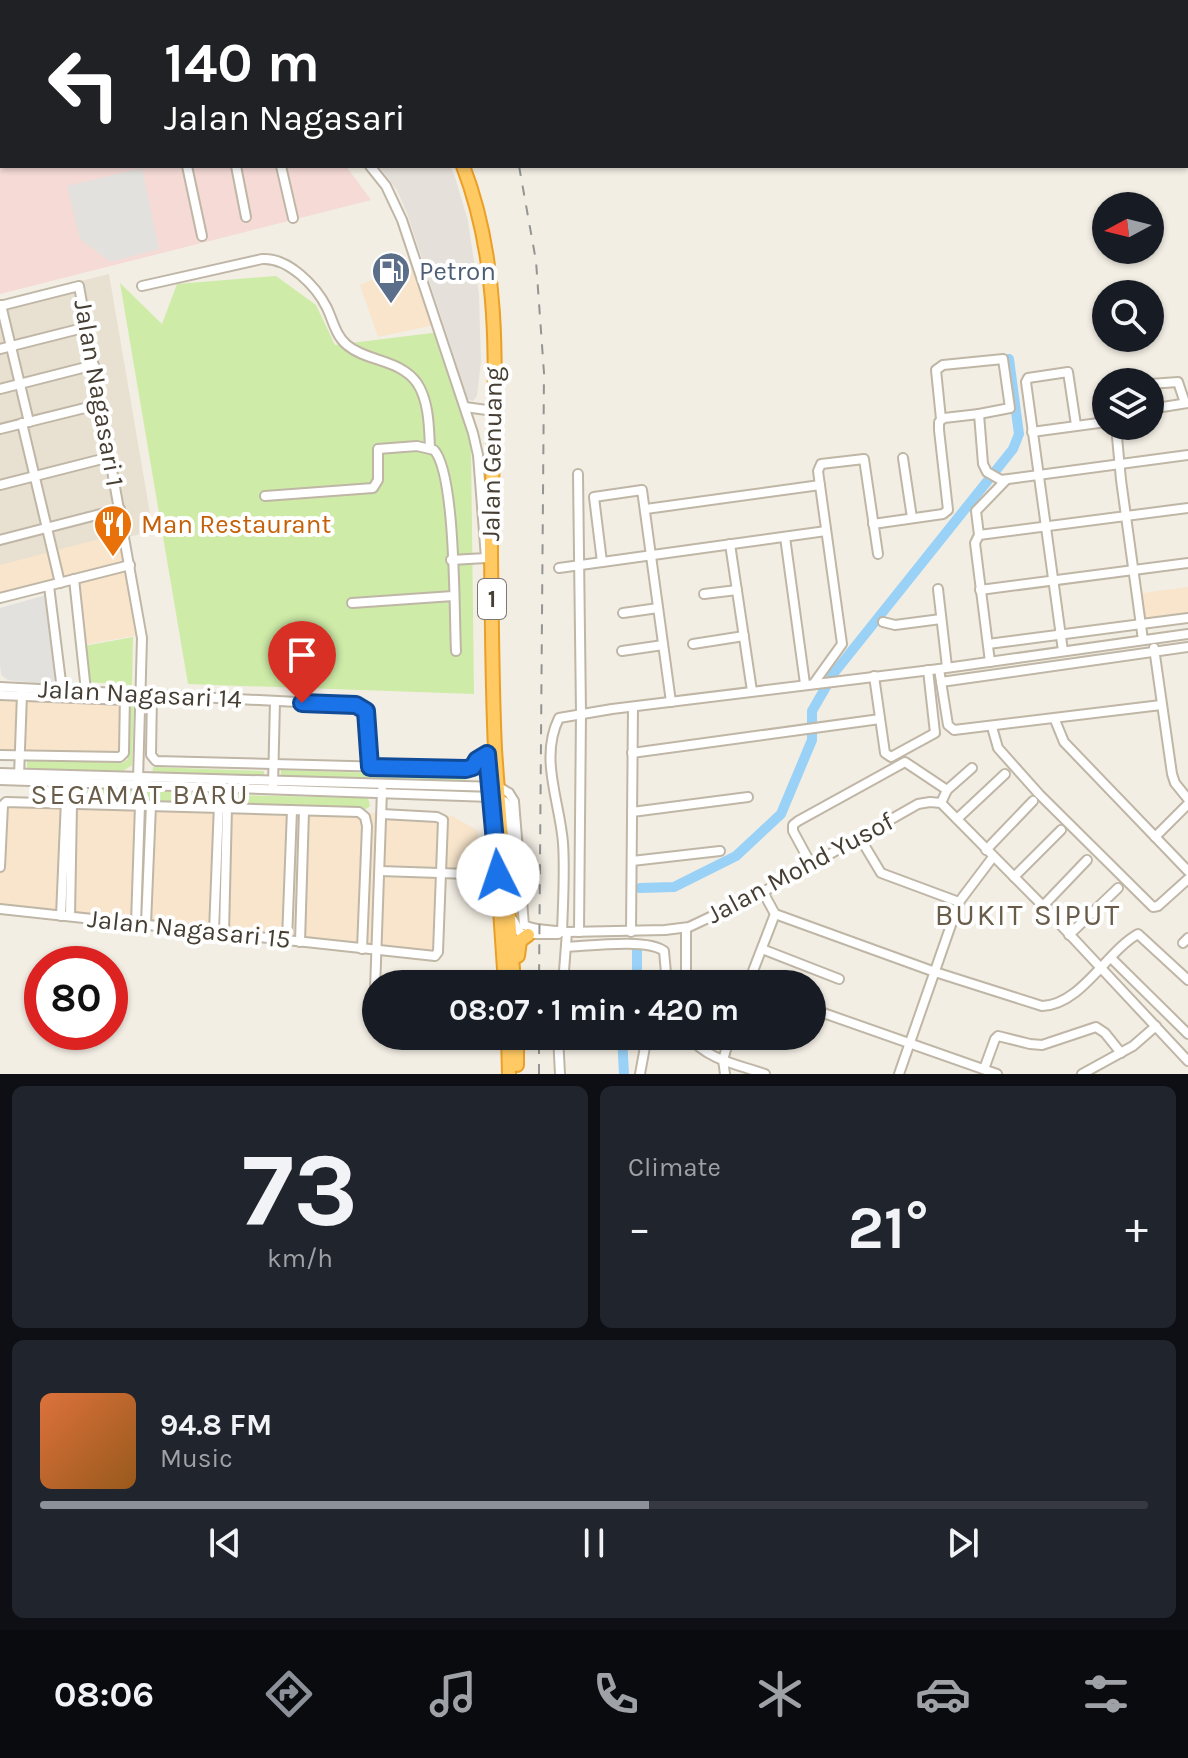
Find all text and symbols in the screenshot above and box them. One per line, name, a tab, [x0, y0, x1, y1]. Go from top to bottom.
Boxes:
text: 140 m	[164, 30, 320, 95]
icon: left	[32, 32, 136, 136]
text: Jalan Nagasari	[164, 97, 406, 139]
north arrow	[1092, 192, 1164, 264]
map controls	[1092, 192, 1164, 440]
fuel station icon: Petron	[370, 250, 412, 305]
place label: Petron	[419, 256, 496, 287]
button: search	[1092, 280, 1164, 352]
street label: Jalan Nagasari 1	[67, 297, 131, 489]
street label: Jalan Genuang	[475, 366, 509, 541]
button: layers	[1092, 368, 1164, 440]
restaurant icon: Man Restaurant	[92, 503, 134, 558]
place label: Man Restaurant	[141, 509, 331, 540]
road number: 1	[478, 579, 506, 619]
pin	[268, 621, 336, 703]
icon: arrive	[280, 633, 324, 677]
street label: Jalan Nagasari 14	[37, 673, 243, 715]
district label: SEGAMAT BARU	[30, 778, 250, 811]
street label: Jalan Mohd Yusof	[701, 805, 900, 930]
position arrow	[456, 833, 540, 917]
district label: BUKIT SIPUT	[935, 897, 1121, 933]
street label: Jalan Nagasari 15	[86, 903, 292, 955]
speed limit sign: 80	[24, 946, 128, 1050]
text: 08:07 · 1 min · 420 m	[449, 992, 739, 1028]
text: 73	[242, 1130, 358, 1251]
text: Climate	[628, 1152, 721, 1183]
text: 21°	[848, 1193, 929, 1263]
text: −	[628, 1203, 651, 1254]
text: +	[1125, 1203, 1148, 1254]
text: km/h	[267, 1243, 333, 1274]
text: 94.8 FM	[160, 1407, 272, 1443]
text: Music	[160, 1443, 233, 1474]
icon: previous	[203, 1521, 247, 1565]
icon: pause	[572, 1521, 616, 1565]
icon: next	[941, 1521, 985, 1565]
icon: directions	[261, 1666, 317, 1722]
icon: music	[425, 1666, 481, 1722]
icon: phone	[588, 1666, 644, 1722]
icon: climate	[752, 1666, 808, 1722]
icon: car	[915, 1666, 971, 1722]
icon: filters	[1078, 1666, 1134, 1722]
text: 08:06	[54, 1673, 154, 1715]

